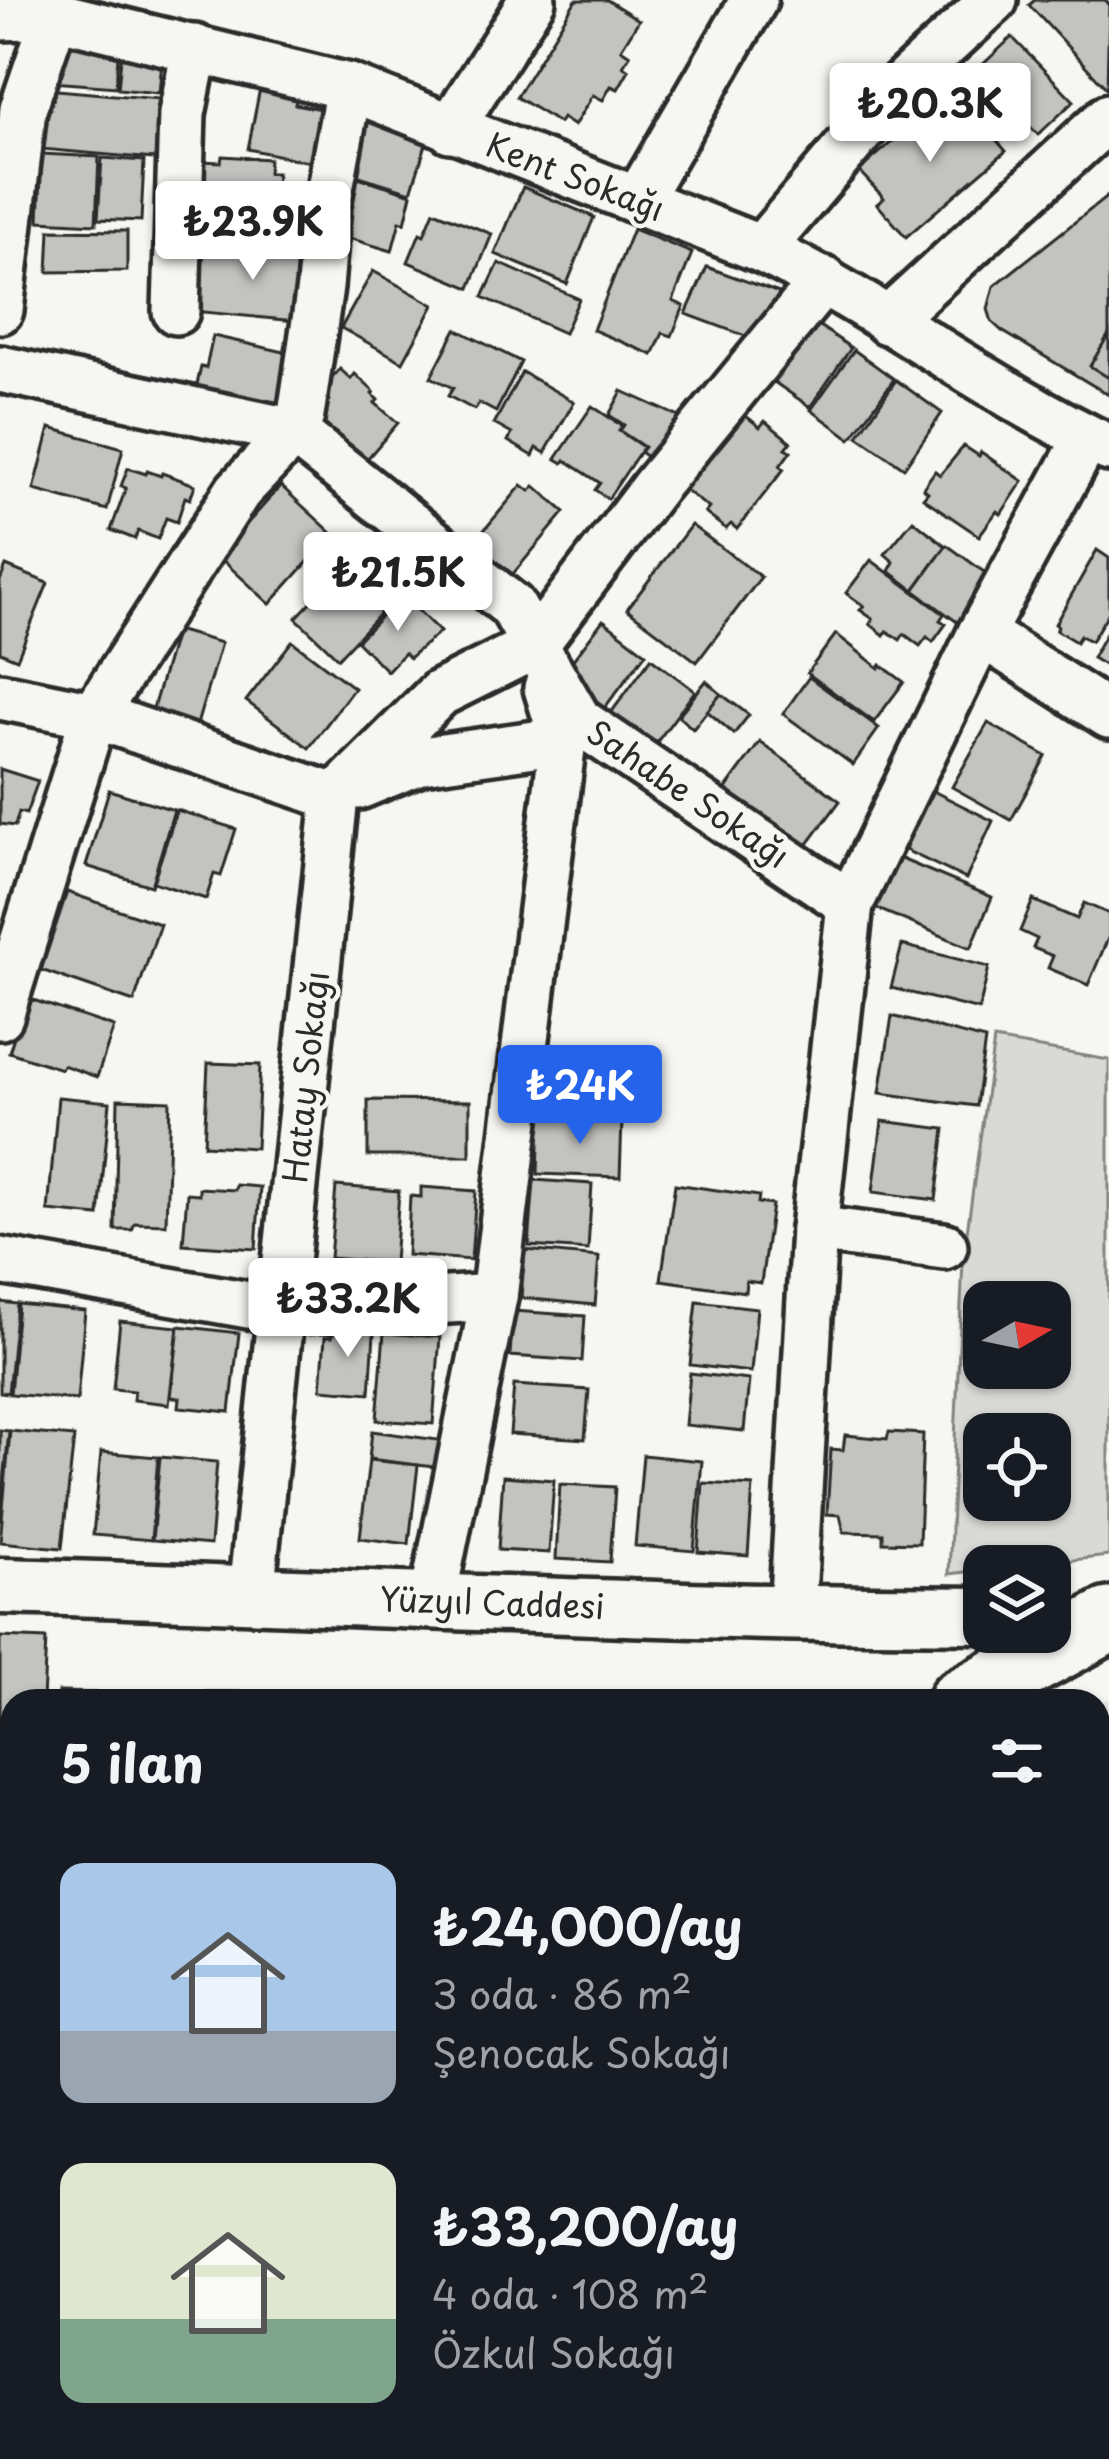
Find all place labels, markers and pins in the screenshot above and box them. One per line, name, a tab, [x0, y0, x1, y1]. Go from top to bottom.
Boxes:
pin: ₺20.3K	[832, 63, 1028, 165]
pin: ₺23.9K	[155, 181, 351, 283]
pin: ₺21.5K	[300, 532, 496, 634]
pin: ₺24K	[509, 1045, 651, 1147]
pin: ₺33.2K	[250, 1258, 446, 1360]

